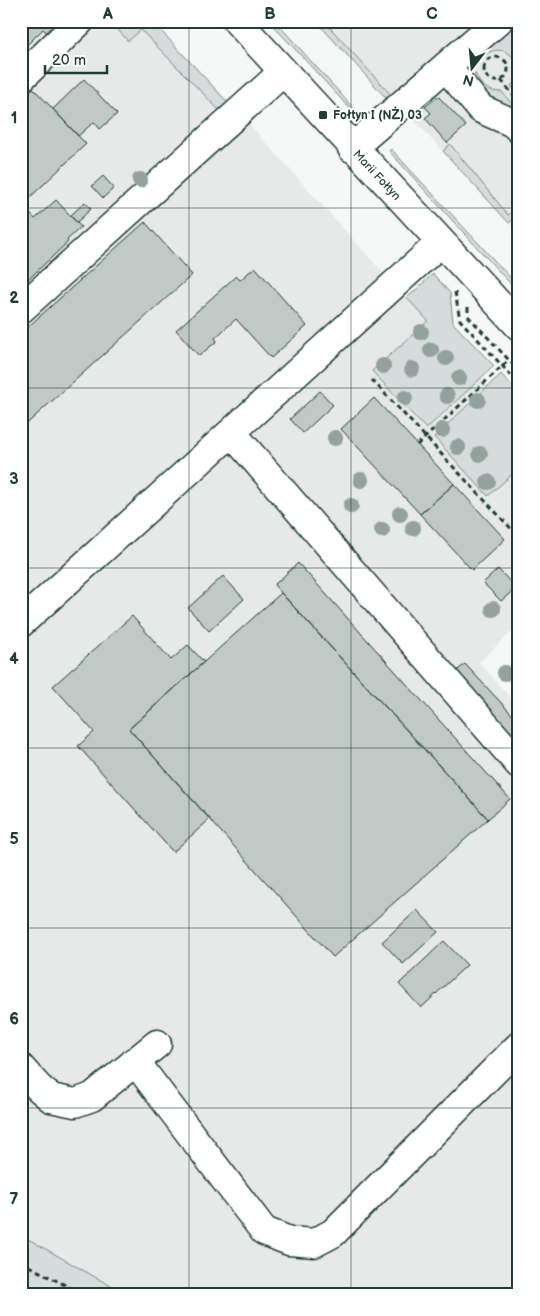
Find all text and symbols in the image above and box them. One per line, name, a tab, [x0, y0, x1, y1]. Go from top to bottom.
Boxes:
text: A	[102, 5, 113, 24]
text: B	[264, 5, 276, 24]
text: C	[426, 5, 438, 24]
scale bar	[45, 42, 108, 74]
north arrow	[448, 42, 498, 92]
text: 20 m	[52, 51, 86, 70]
text: N	[461, 70, 476, 90]
place label: Fołtyn I (NŻ) 03	[333, 106, 422, 123]
text: 1	[11, 109, 17, 128]
marker: Fołtyn I (NŻ) 03	[317, 109, 329, 121]
street label: Marii Fołtyn	[349, 147, 404, 204]
text: 2	[9, 289, 19, 308]
text: 3	[9, 470, 19, 489]
text: 4	[9, 650, 19, 669]
text: 5	[9, 830, 19, 849]
text: 6	[9, 1010, 19, 1029]
text: 7	[10, 1190, 19, 1209]

